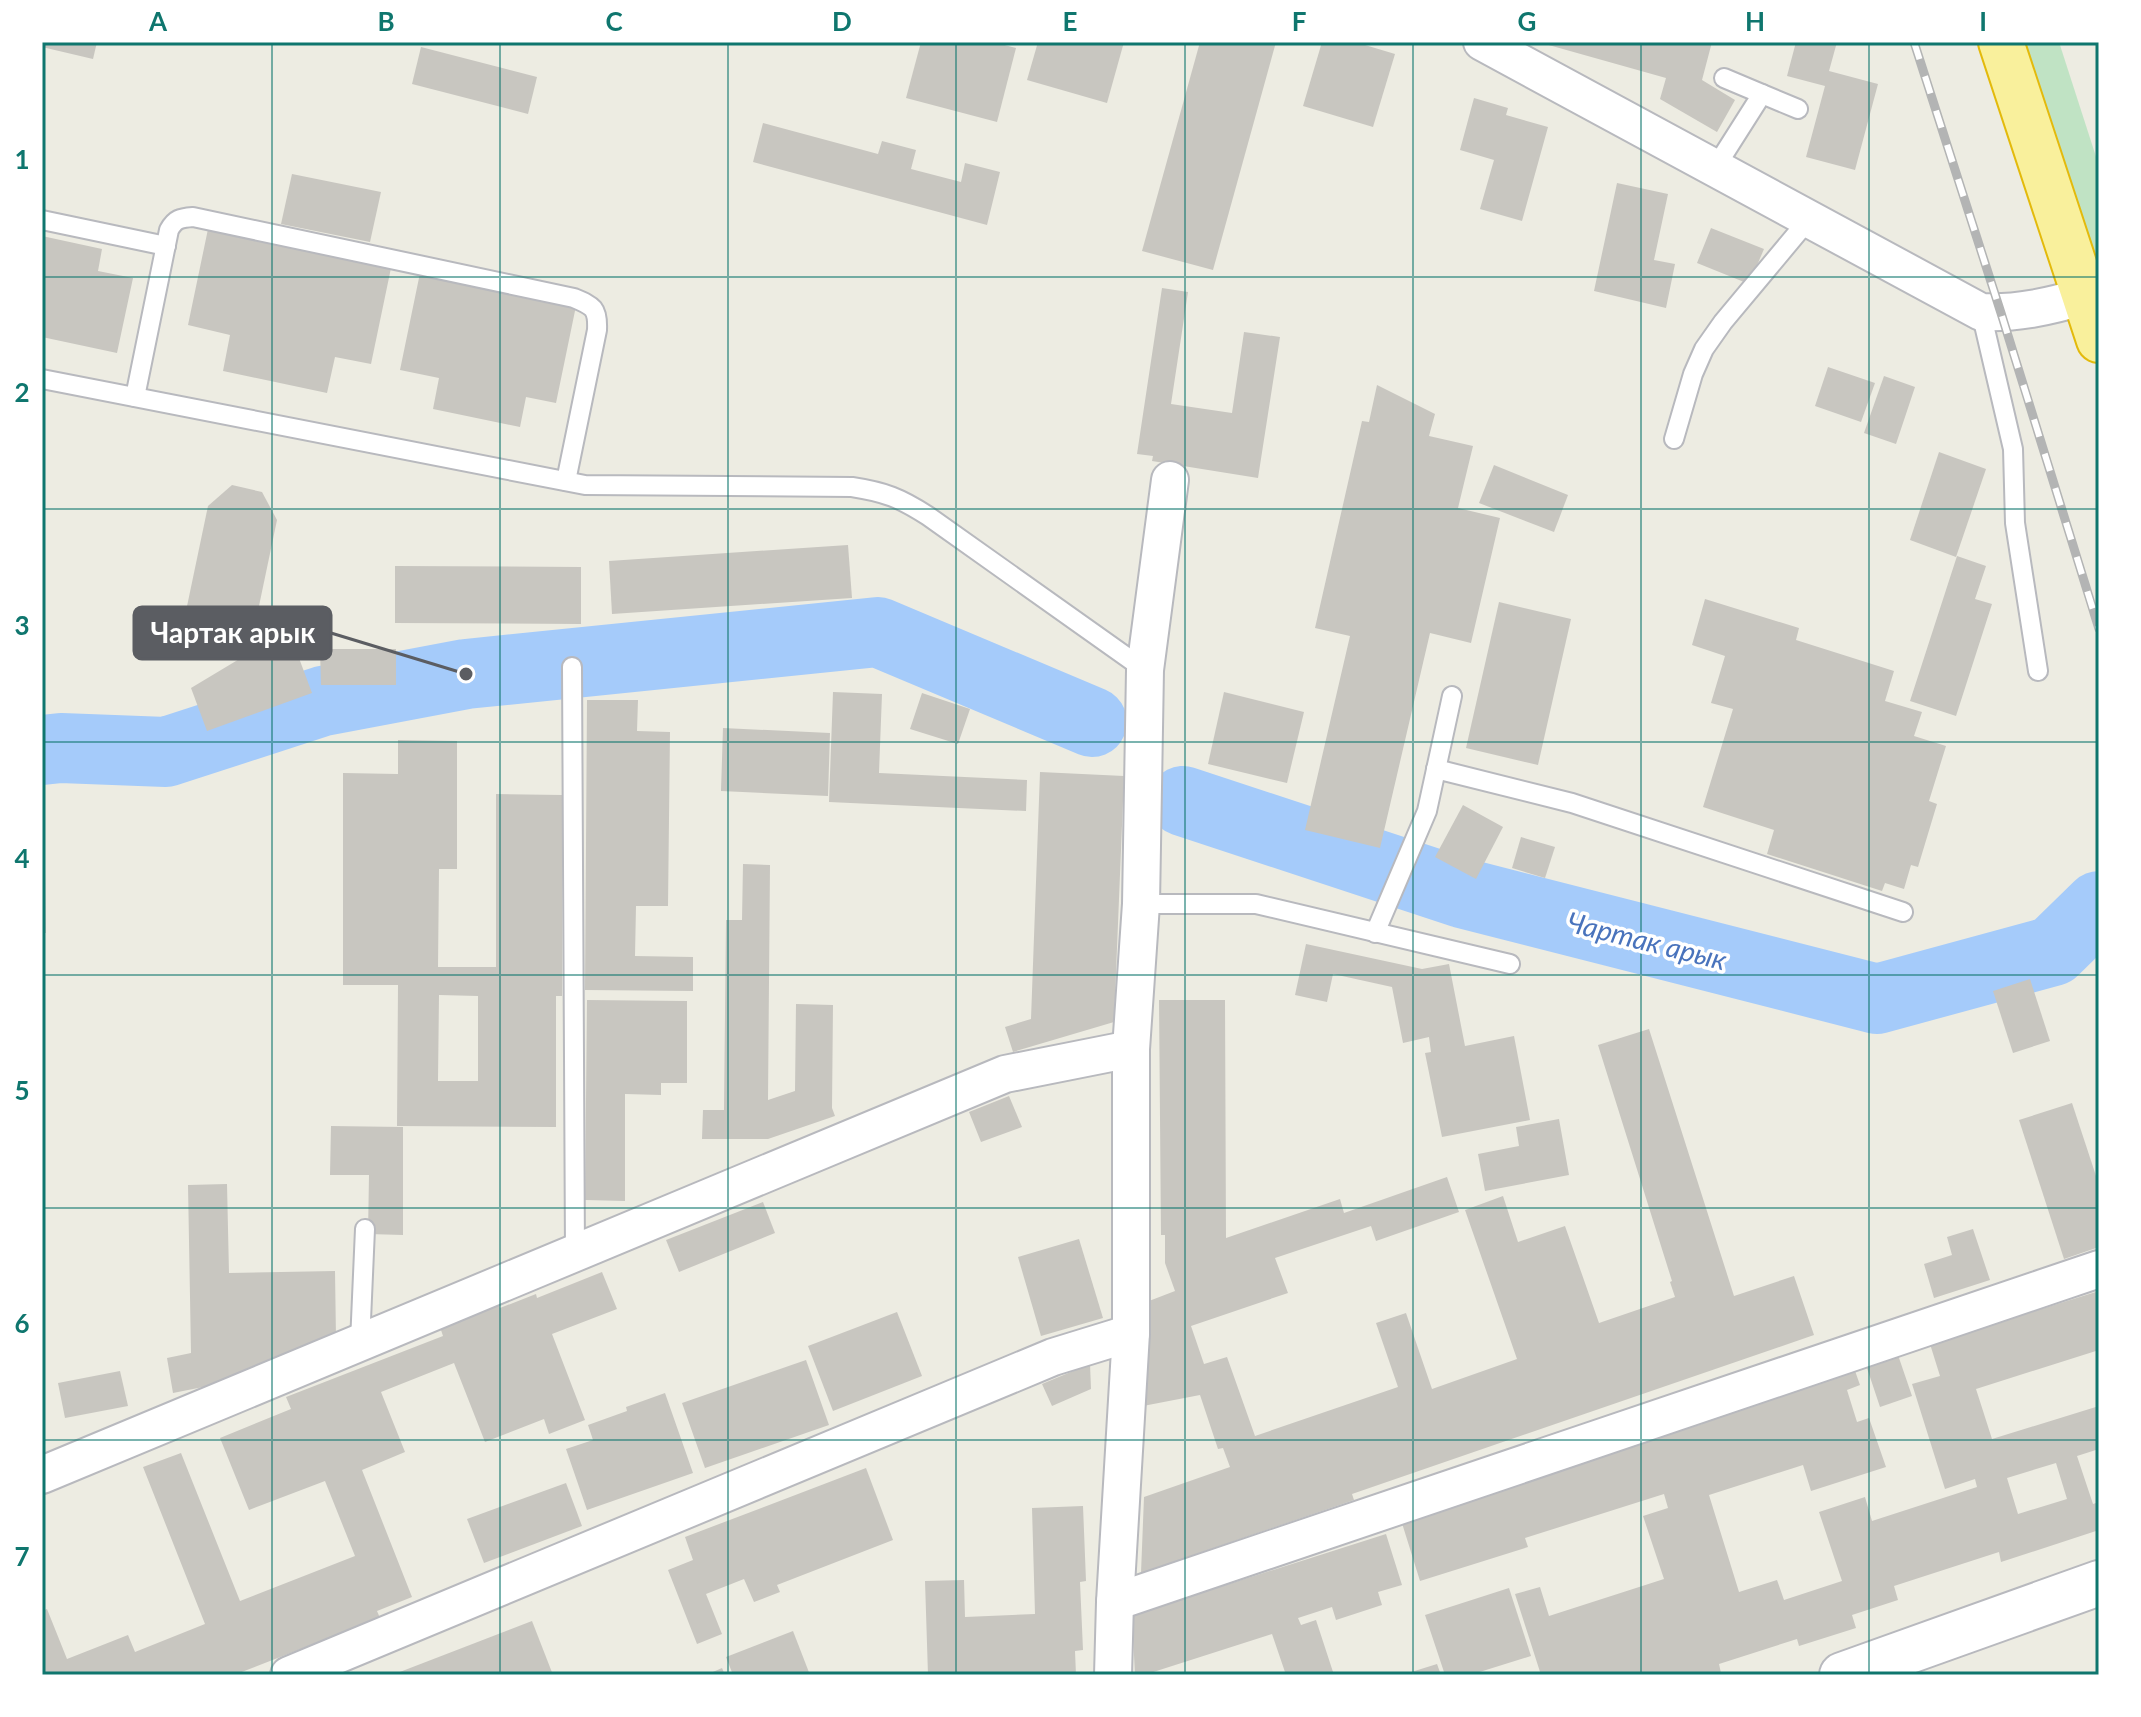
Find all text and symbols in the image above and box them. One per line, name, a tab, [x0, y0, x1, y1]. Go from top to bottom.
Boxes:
text: A	[148, 5, 168, 37]
text: B	[377, 5, 395, 37]
text: C	[605, 5, 623, 37]
text: D	[832, 5, 852, 37]
text: E	[1063, 5, 1077, 37]
text: F	[1292, 5, 1306, 37]
text: G	[1518, 5, 1536, 37]
text: H	[1745, 5, 1765, 37]
text: I	[1979, 5, 1987, 37]
text: 1	[14, 143, 30, 175]
text: 2	[14, 376, 30, 408]
callout: Чартак арык	[134, 607, 331, 659]
text: 3	[14, 609, 30, 641]
text: Чартак арык	[151, 615, 315, 649]
text: 4	[14, 842, 30, 874]
water label: Чартак арык	[1564, 904, 1731, 976]
text: 5	[14, 1074, 30, 1106]
text: 6	[14, 1307, 30, 1339]
text: 7	[14, 1540, 30, 1572]

